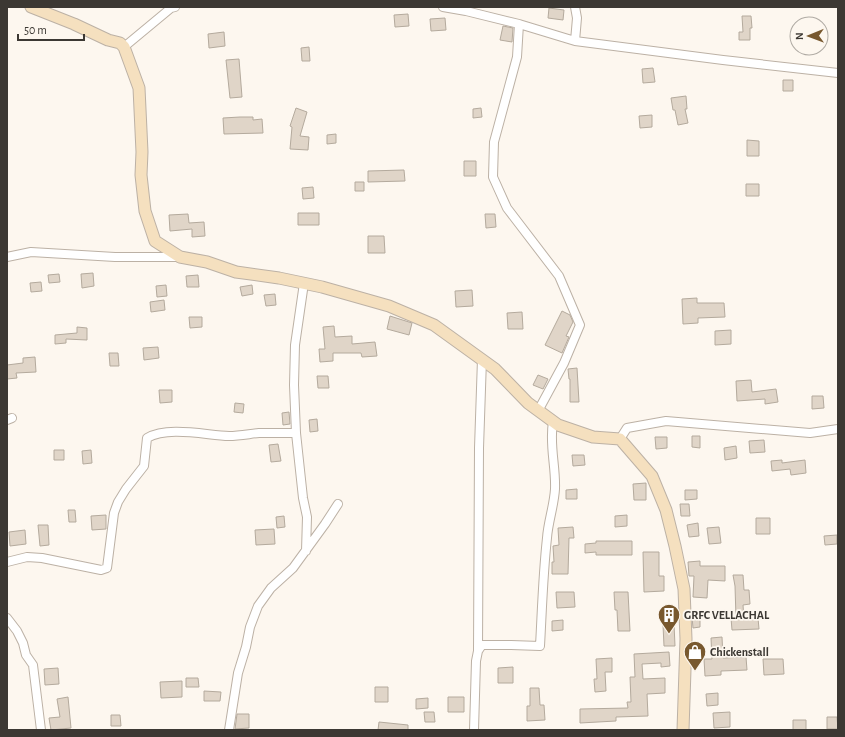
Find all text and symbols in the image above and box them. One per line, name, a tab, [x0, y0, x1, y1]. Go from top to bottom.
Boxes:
scale bar	[18, 16, 84, 42]
north arrow	[789, 16, 829, 56]
text: 50 m	[24, 24, 47, 36]
text: N	[794, 32, 805, 40]
building icon: GRFC VELLACHAL	[656, 602, 682, 635]
place label: GRFC VELLACHAL	[684, 609, 770, 621]
shop icon: Chickenstall	[682, 639, 708, 672]
place label: Chickenstall	[710, 646, 769, 658]

